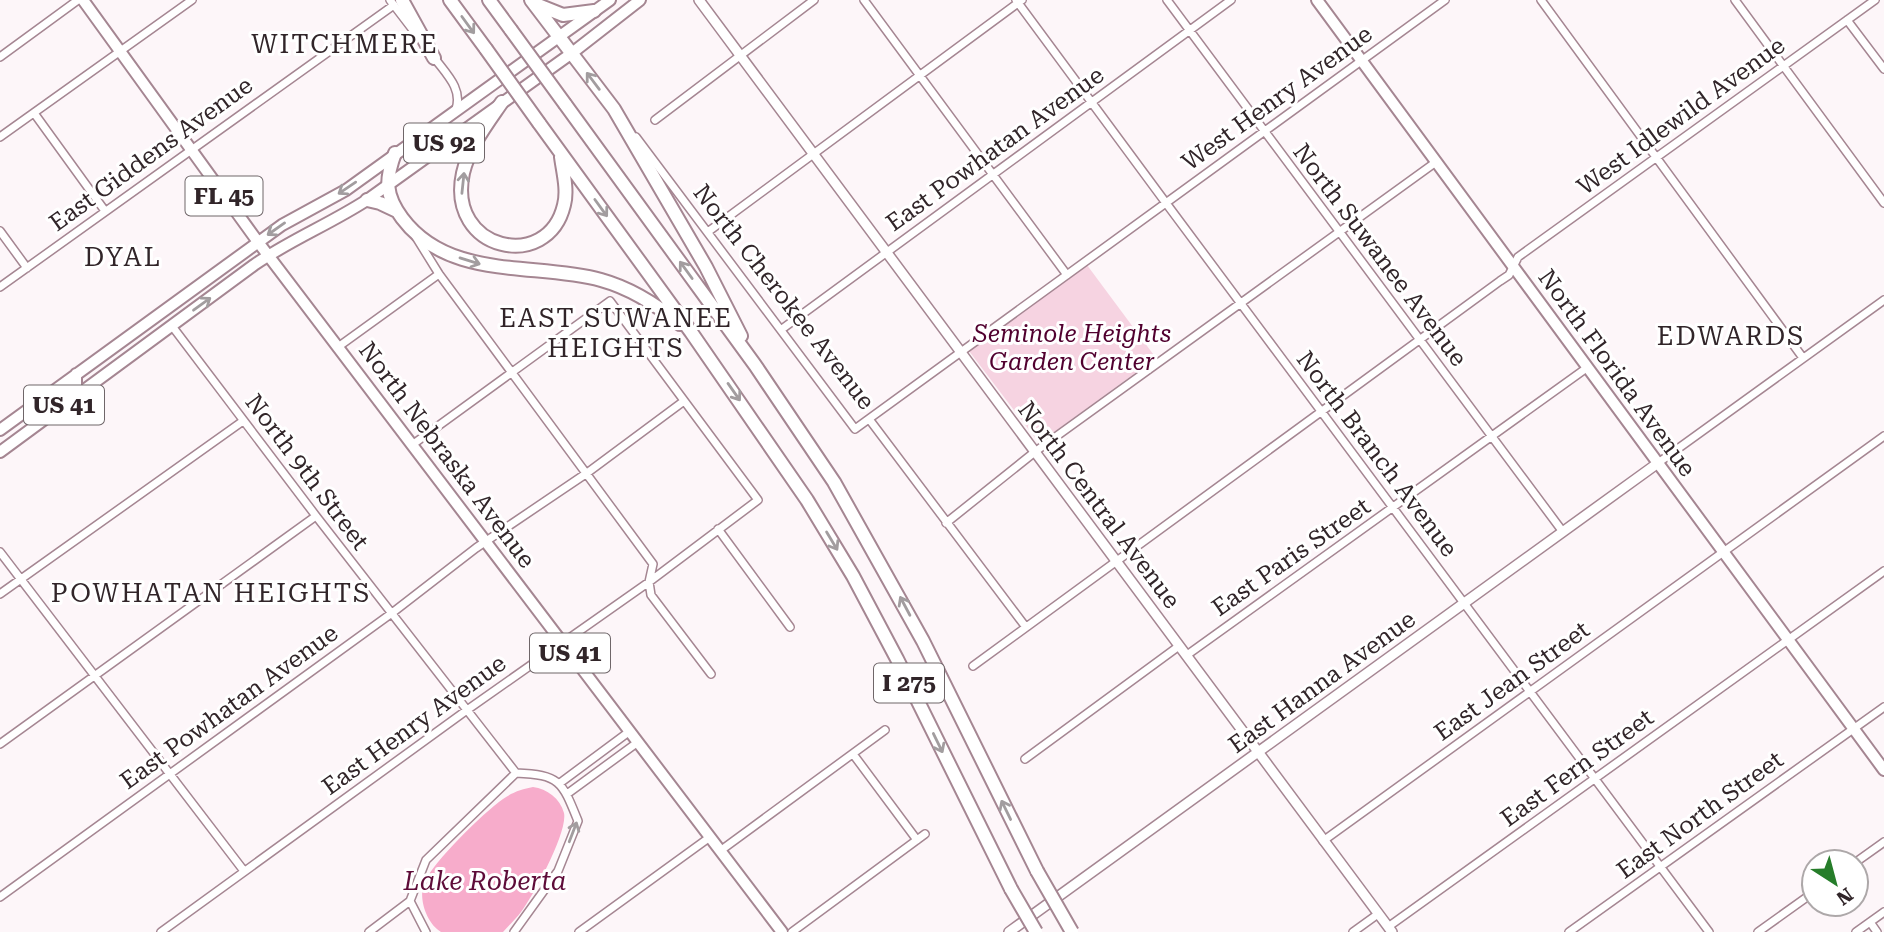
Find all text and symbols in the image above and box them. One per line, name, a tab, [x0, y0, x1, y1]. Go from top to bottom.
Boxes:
one-way arrow	[460, 15, 475, 34]
street label: West Henry Avenue	[1177, 20, 1377, 176]
district label: WITCHMERE	[251, 29, 439, 59]
street label: West Idlewild Avenue	[1572, 31, 1790, 201]
street label: East Powhatan Avenue	[881, 61, 1109, 237]
street label: East Giddens Avenue	[44, 71, 258, 237]
one-way arrow	[585, 72, 600, 91]
road number: US 92	[404, 124, 484, 162]
street label: North Suwanee Avenue	[1287, 138, 1473, 372]
one-way arrow	[457, 172, 470, 194]
road number: FL 45	[186, 176, 262, 216]
street label: North Cherokee Avenue	[687, 179, 881, 415]
one-way arrow	[338, 181, 358, 195]
one-way arrow	[593, 198, 608, 217]
one-way arrow	[267, 222, 286, 236]
district label: DYAL	[84, 242, 162, 272]
one-way arrow	[459, 256, 481, 269]
one-way arrow	[679, 261, 693, 280]
street label: North Florida Avenue	[1532, 264, 1702, 482]
one-way arrow	[192, 297, 211, 311]
district label: EAST SUWANEE HEIGHTS	[499, 303, 733, 363]
park label: Seminole Heights Garden Center	[972, 320, 1171, 376]
district label: EDWARDS	[1657, 321, 1805, 351]
street label: North Nebraska Avenue	[353, 337, 541, 573]
street label: North Branch Avenue	[1291, 346, 1463, 562]
one-way arrow	[727, 382, 741, 402]
road number: US 41	[24, 386, 104, 424]
street label: North 9th Street	[239, 389, 375, 555]
street label: North Central Avenue	[1012, 396, 1186, 614]
street label: East Paris Street	[1207, 492, 1376, 622]
one-way arrow	[826, 531, 840, 551]
district label: POWHATAN HEIGHTS	[51, 578, 371, 608]
one-way arrow	[898, 596, 911, 617]
street label: East Hanna Avenue	[1223, 605, 1421, 759]
street label: East Jean Street	[1429, 615, 1595, 747]
street label: East Powhatan Avenue	[115, 619, 343, 795]
road number: US 41	[530, 634, 610, 673]
street label: East Henry Avenue	[317, 649, 511, 801]
road number: I 275	[874, 664, 944, 702]
street label: East Fern Street	[1495, 703, 1659, 833]
one-way arrow	[932, 732, 945, 753]
street label: East North Street	[1612, 745, 1788, 885]
one-way arrow	[999, 800, 1012, 821]
one-way arrow	[568, 822, 581, 843]
north arrow	[1800, 848, 1870, 918]
water label: Lake Roberta	[402, 866, 567, 896]
text: N	[1832, 883, 1857, 910]

